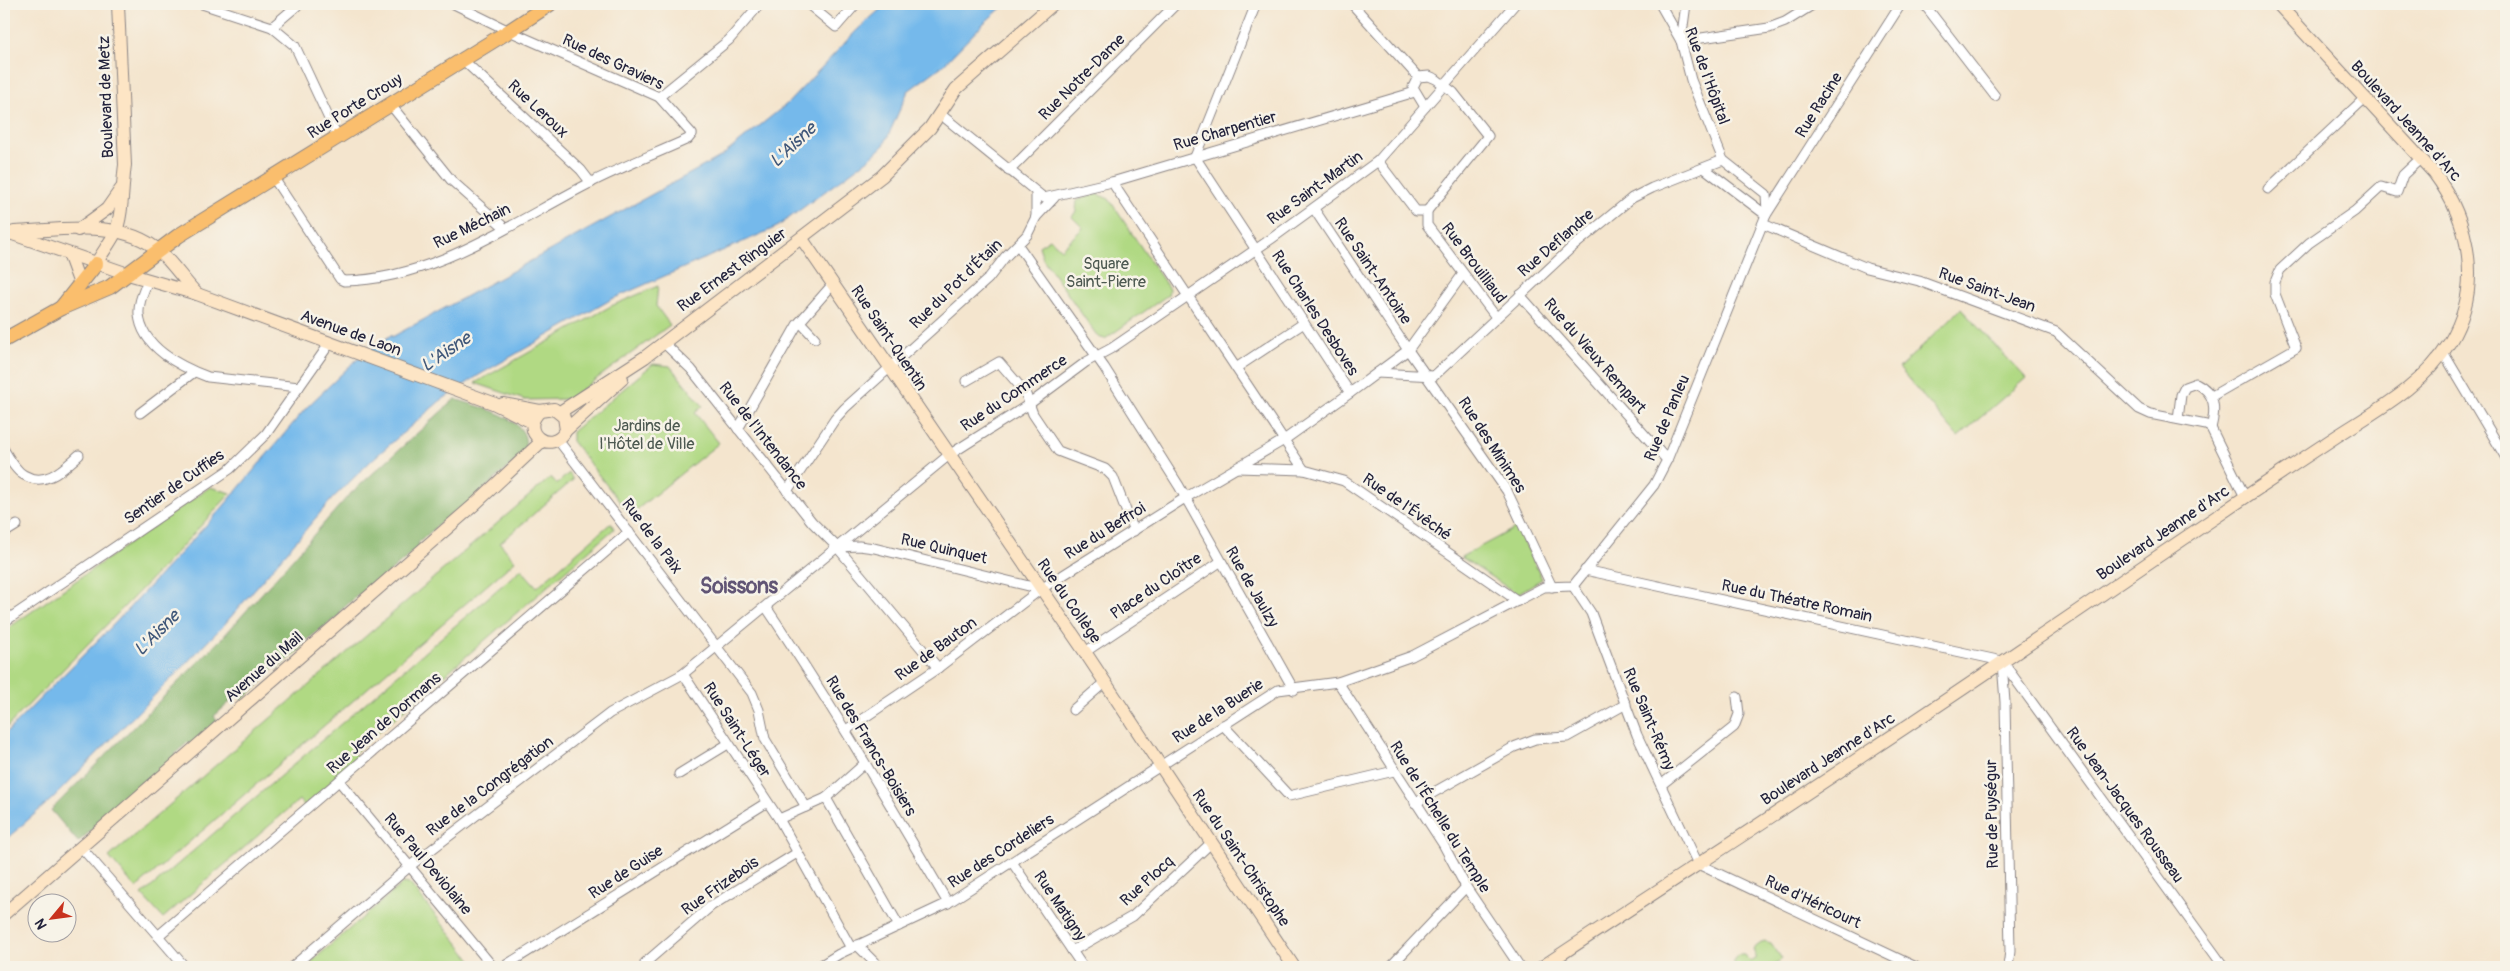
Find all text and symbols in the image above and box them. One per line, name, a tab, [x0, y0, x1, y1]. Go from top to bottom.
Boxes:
street label: Rue de l'Hôpital	[1680, 25, 1734, 127]
street label: Rue Notre-Dame	[1035, 29, 1130, 124]
street label: Rue des Graviers	[559, 30, 667, 94]
street label: Boulevard de Metz	[94, 36, 118, 158]
street label: Boulevard Jeanne d'Arc	[2346, 56, 2466, 186]
street label: Rue Porte Crouy	[304, 69, 406, 143]
street label: Rue Racine	[1791, 69, 1847, 141]
street label: Rue Leroux	[504, 76, 572, 142]
street label: Rue Charpentier	[1171, 107, 1279, 155]
water label: L'Aisne	[765, 116, 823, 172]
street label: Rue Saint-Martin	[1263, 147, 1367, 229]
street label: Rue Méchain	[430, 199, 514, 253]
street label: Rue Deflandre	[1514, 205, 1598, 281]
street label: Rue Saint-Antoine	[1330, 214, 1416, 328]
street label: Rue Brouilliaud	[1437, 219, 1511, 307]
street label: Rue Ernest Ringuier	[673, 223, 791, 316]
street label: Rue du Pot d'Étain	[906, 235, 1006, 333]
street label: Rue Charles Desboves	[1267, 247, 1363, 379]
park label: Square Saint-Pierre	[1066, 254, 1146, 292]
street label: Rue Saint-Jean	[1936, 263, 2038, 317]
street label: Rue Saint-Quentin	[846, 282, 932, 394]
street label: Rue du Vieux Rempart	[1539, 294, 1651, 418]
street label: Avenue de Laon	[298, 305, 404, 361]
water label: L'Aisne	[416, 326, 477, 377]
street label: Rue du Commerce	[957, 350, 1071, 436]
street label: Rue de Panleu	[1640, 372, 1694, 464]
street label: Rue de l'Intendance	[715, 378, 811, 494]
street label: Rue des Minimes	[1454, 393, 1530, 497]
park label: Jardins de l'Hôtel de Ville	[600, 416, 694, 454]
street label: Sentier de Cuffies	[120, 445, 228, 529]
street label: Rue de l'Évêché	[1359, 469, 1455, 545]
street label: Boulevard Jeanne d'Arc	[2093, 481, 2233, 585]
street label: Rue de la Paix	[617, 494, 687, 578]
street label: Rue du Beffroi	[1061, 498, 1150, 564]
street label: Rue Quinquet	[899, 529, 990, 569]
street label: Rue de Jaulzy	[1221, 543, 1283, 631]
street label: Place du Cloître	[1107, 548, 1205, 624]
street label: Rue du Collège	[1033, 555, 1106, 647]
district label: Soissons	[700, 573, 779, 600]
street label: Rue du Théatre Romain	[1720, 575, 1874, 627]
water label: L'Aisne	[129, 604, 186, 661]
street label: Rue de Bauton	[891, 613, 981, 685]
street label: Avenue du Mail	[221, 627, 307, 707]
street label: Rue Saint-Rémy	[1618, 665, 1680, 773]
street label: Rue Jean de Dormans	[323, 668, 445, 778]
street label: Rue des Francs-Boisiers	[821, 672, 921, 820]
street label: Rue de la Buerie	[1169, 674, 1267, 748]
street label: Rue Saint-Léger	[699, 679, 775, 782]
street label: Boulevard Jeanne d'Arc	[1757, 708, 1899, 810]
street label: Rue Jean-Jacques Rousseau	[2062, 723, 2188, 887]
street label: Rue de la Congrégation	[422, 732, 558, 840]
street label: Rue de l'Échelle du Temple	[1385, 738, 1495, 897]
street label: Rue de Puységur	[1981, 759, 2003, 869]
street label: Rue du Saint-Christophe	[1188, 786, 1294, 930]
street label: Rue Paul Deviolaine	[380, 809, 476, 919]
street label: Rue des Cordeliers	[944, 809, 1058, 893]
street label: Rue de Guise	[585, 841, 667, 903]
street label: Rue Plocq	[1116, 851, 1178, 910]
street label: Rue Frizebois	[678, 852, 762, 920]
street label: Rue Matigny	[1029, 867, 1091, 945]
street label: Rue d'Héricourt	[1762, 871, 1865, 933]
north arrow	[28, 894, 78, 944]
text: N	[31, 916, 51, 932]

